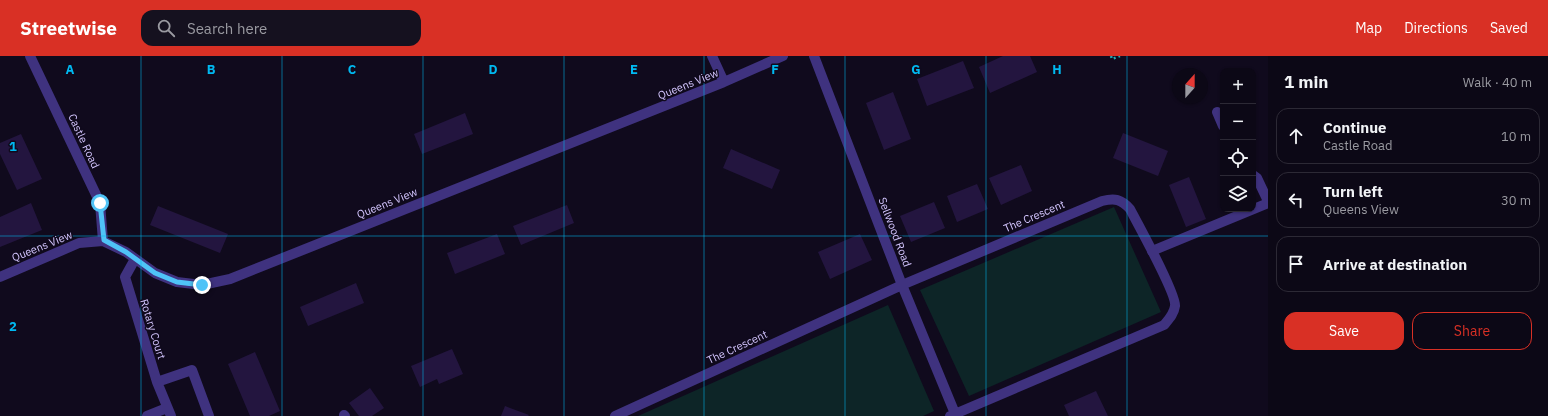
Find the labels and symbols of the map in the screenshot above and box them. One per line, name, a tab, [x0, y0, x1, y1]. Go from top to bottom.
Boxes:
text: A	[66, 61, 75, 78]
text: B	[207, 61, 216, 78]
text: C	[348, 61, 357, 78]
text: D	[488, 61, 498, 78]
text: E	[630, 61, 638, 78]
text: F	[771, 61, 779, 78]
text: G	[911, 61, 921, 78]
text: H	[1052, 61, 1062, 78]
street label: Queens View	[656, 65, 721, 103]
north arrow	[1172, 68, 1208, 104]
street label: Castle Road	[65, 111, 103, 171]
text: 1	[9, 138, 17, 155]
street label: Queens View	[355, 184, 420, 222]
route start	[91, 194, 109, 212]
street label: Sellwood Road	[875, 195, 915, 269]
street label: The Crescent	[1001, 197, 1067, 235]
street label: Queens View	[10, 227, 75, 265]
route end	[193, 276, 211, 294]
street label: Rotary Court	[137, 297, 169, 361]
text: 2	[9, 318, 17, 335]
street label: The Crescent	[705, 327, 770, 367]

